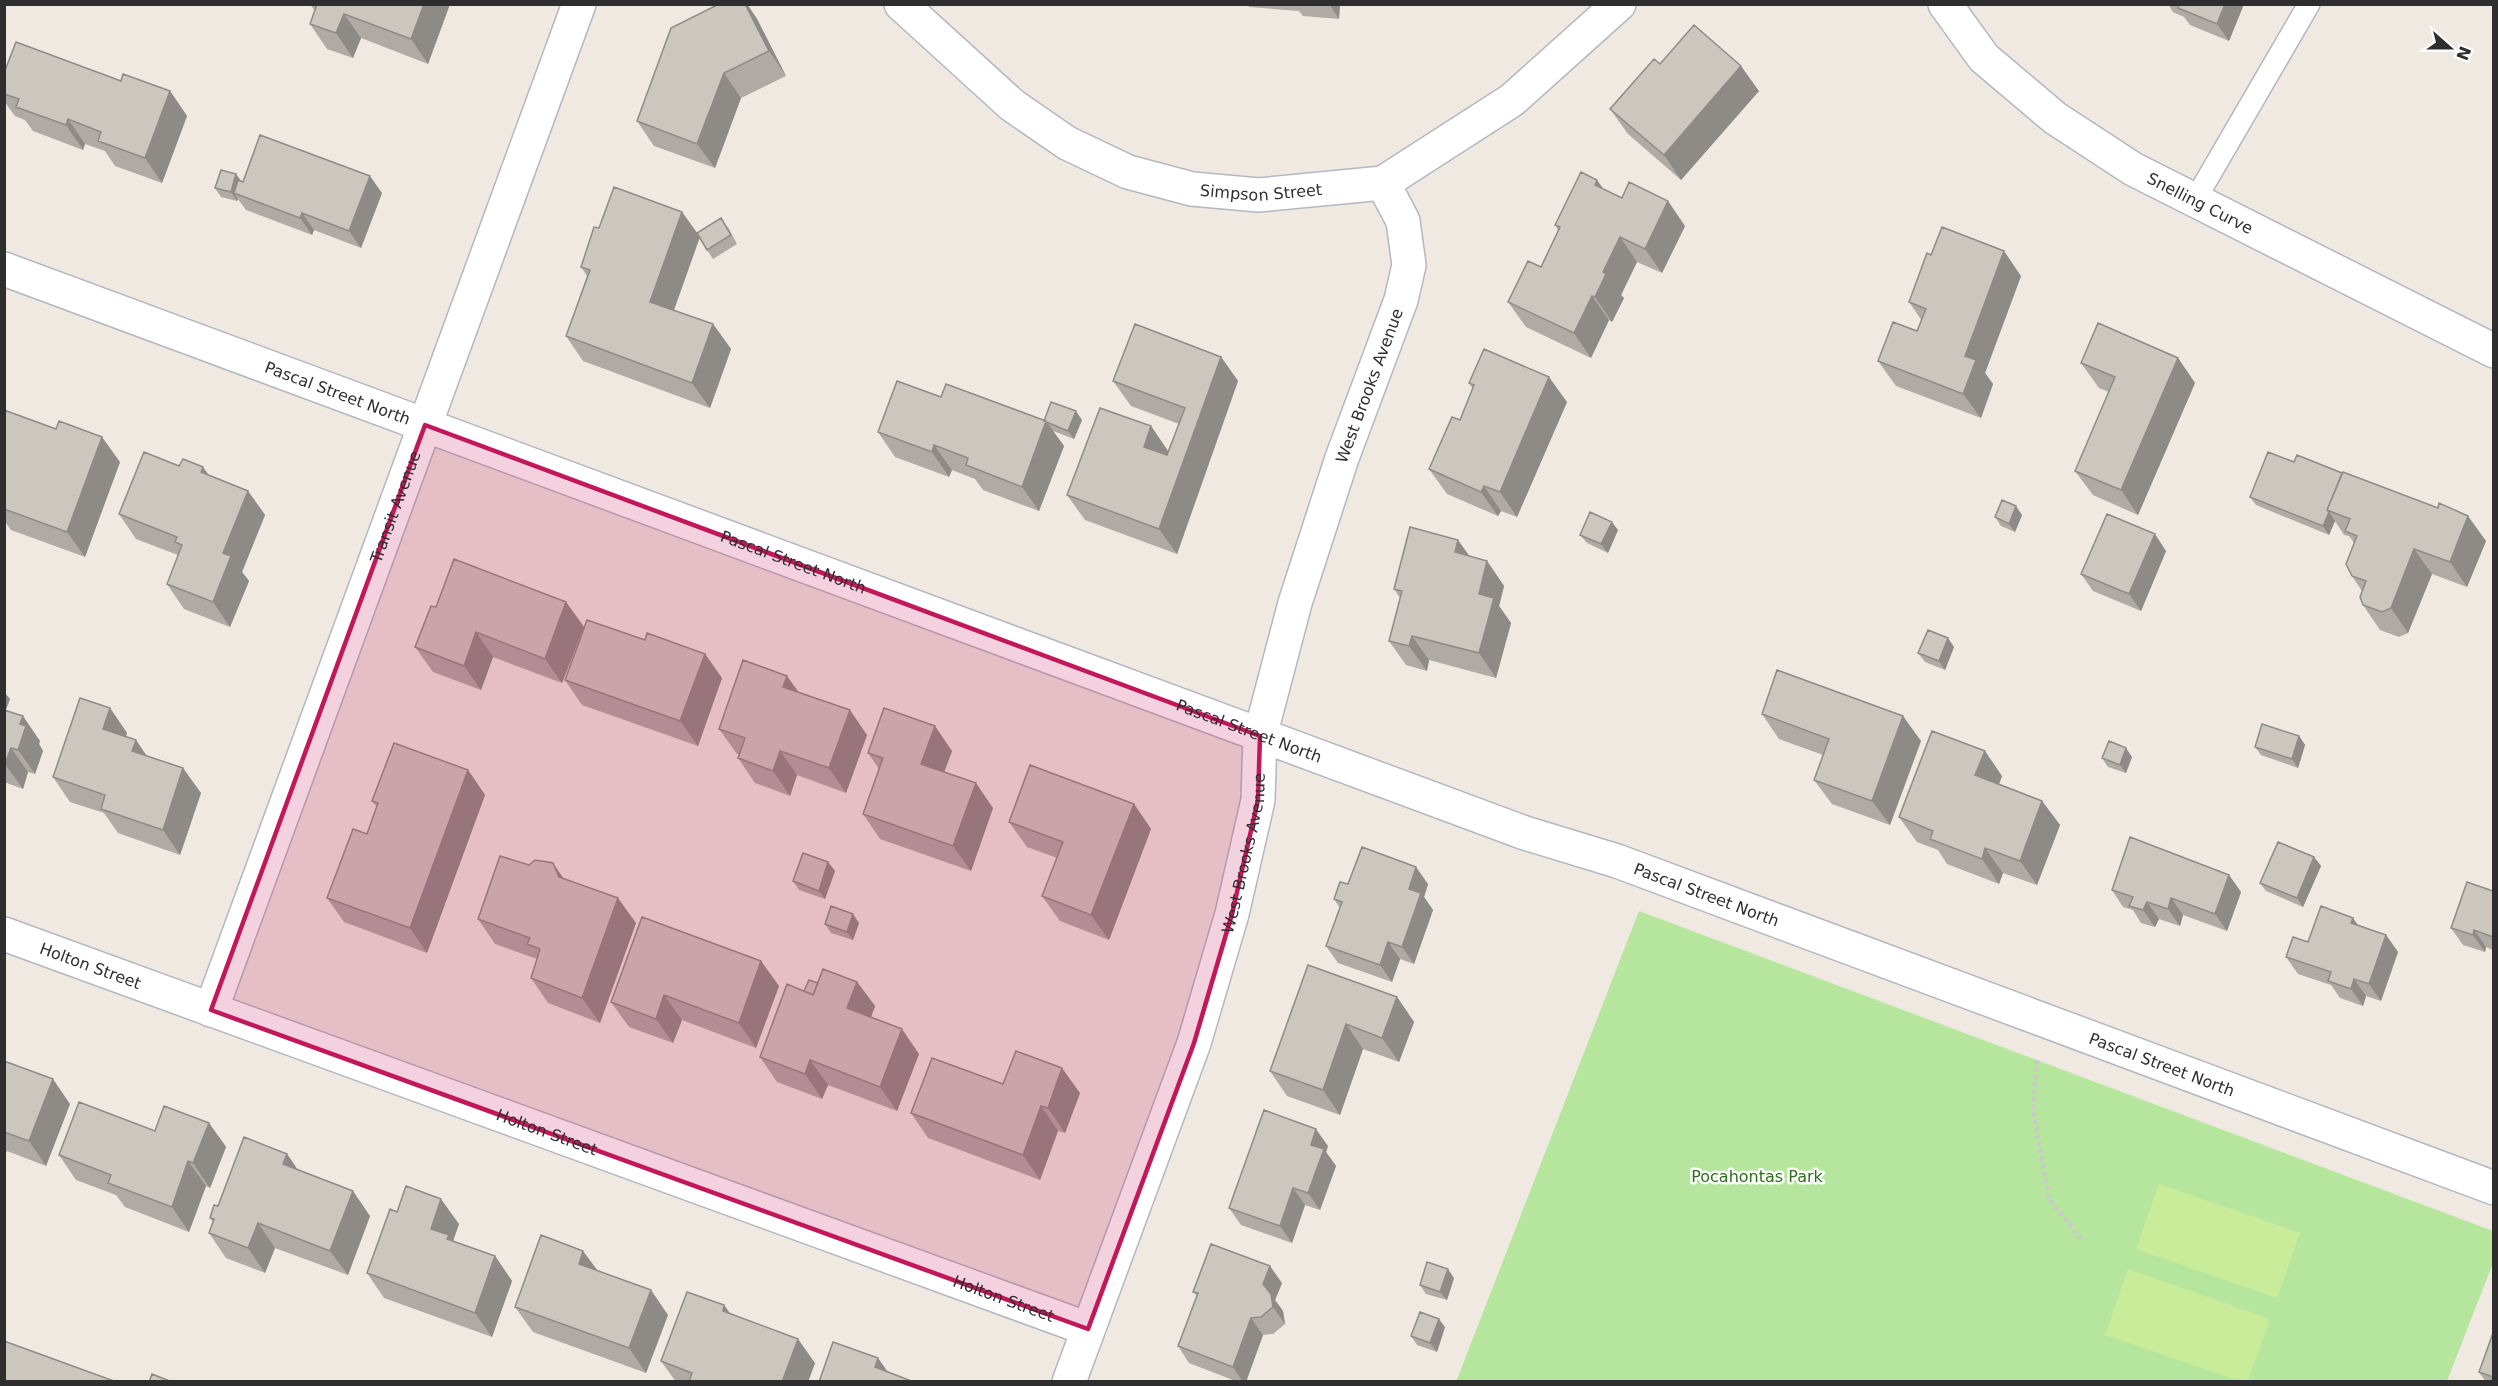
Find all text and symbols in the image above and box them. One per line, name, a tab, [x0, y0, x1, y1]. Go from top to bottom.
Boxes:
north arrow	[2420, 18, 2480, 78]
text: N	[2452, 44, 2475, 63]
street label: Snelling Curve	[2144, 168, 2256, 237]
street label: Simpson Street	[1199, 179, 1323, 205]
street label: West Brooks Avenue	[1332, 306, 1407, 465]
street label: Pascal Street North	[262, 357, 413, 428]
street label: Transit Avenue	[366, 448, 424, 566]
street label: Pascal Street North	[718, 526, 869, 597]
street label: Pascal Street North	[1174, 695, 1325, 766]
street label: West Brooks Avenue	[1217, 773, 1268, 935]
street label: Pascal Street North	[1631, 859, 1782, 930]
street label: Holton Street	[37, 938, 144, 993]
street label: Pascal Street North	[2087, 1028, 2237, 1100]
street label: Holton Street	[494, 1105, 600, 1159]
park label: Pocahontas Park	[1691, 1167, 1824, 1186]
street label: Holton Street	[951, 1271, 1057, 1325]

